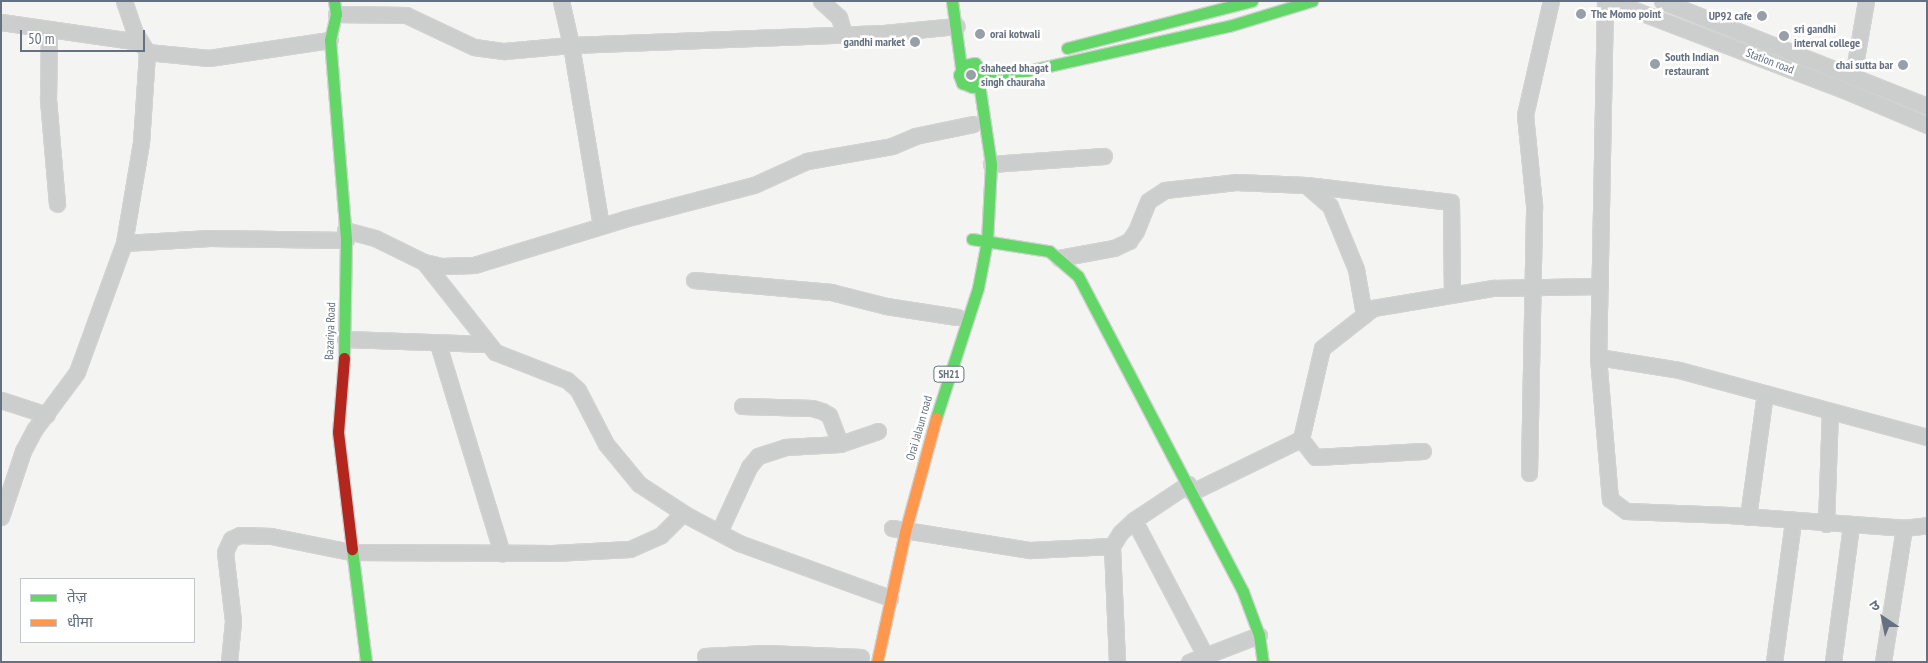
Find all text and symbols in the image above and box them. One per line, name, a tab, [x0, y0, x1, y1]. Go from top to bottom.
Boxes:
place label: The Momo point	[1591, 7, 1661, 21]
marker: The Momo point	[1575, 8, 1587, 20]
place label: UP92 cafe	[1709, 9, 1752, 23]
marker: UP92 cafe	[1756, 10, 1768, 22]
scale bar	[22, 20, 148, 52]
place label: sri gandhi interval college	[1794, 22, 1860, 50]
place label: orai kotwali	[990, 27, 1040, 41]
marker: orai kotwali	[974, 28, 986, 40]
text: 50 m	[28, 29, 54, 48]
marker: sri gandhi interval college	[1778, 30, 1790, 42]
place label: gandhi market	[844, 35, 905, 49]
marker: gandhi market	[909, 36, 921, 48]
street label: Station road	[1744, 45, 1796, 77]
place label: South Indian restaurant	[1665, 50, 1719, 78]
marker: South Indian restaurant	[1649, 58, 1661, 70]
place label: chai sutta bar	[1836, 58, 1893, 72]
marker: chai sutta bar	[1897, 59, 1909, 71]
place label: shaheed bhagat singh chauraha	[981, 61, 1048, 89]
marker: shaheed bhagat singh chauraha	[965, 69, 977, 81]
street label: Bazariya Road	[322, 302, 338, 360]
road number: SH21	[933, 366, 965, 382]
street label: Orai Jalaun road	[903, 394, 935, 462]
legend	[20, 578, 195, 643]
text: तेज़	[67, 587, 87, 606]
north arrow	[1858, 593, 1908, 643]
text: उ	[1866, 596, 1883, 615]
text: धीमा	[67, 612, 93, 631]

